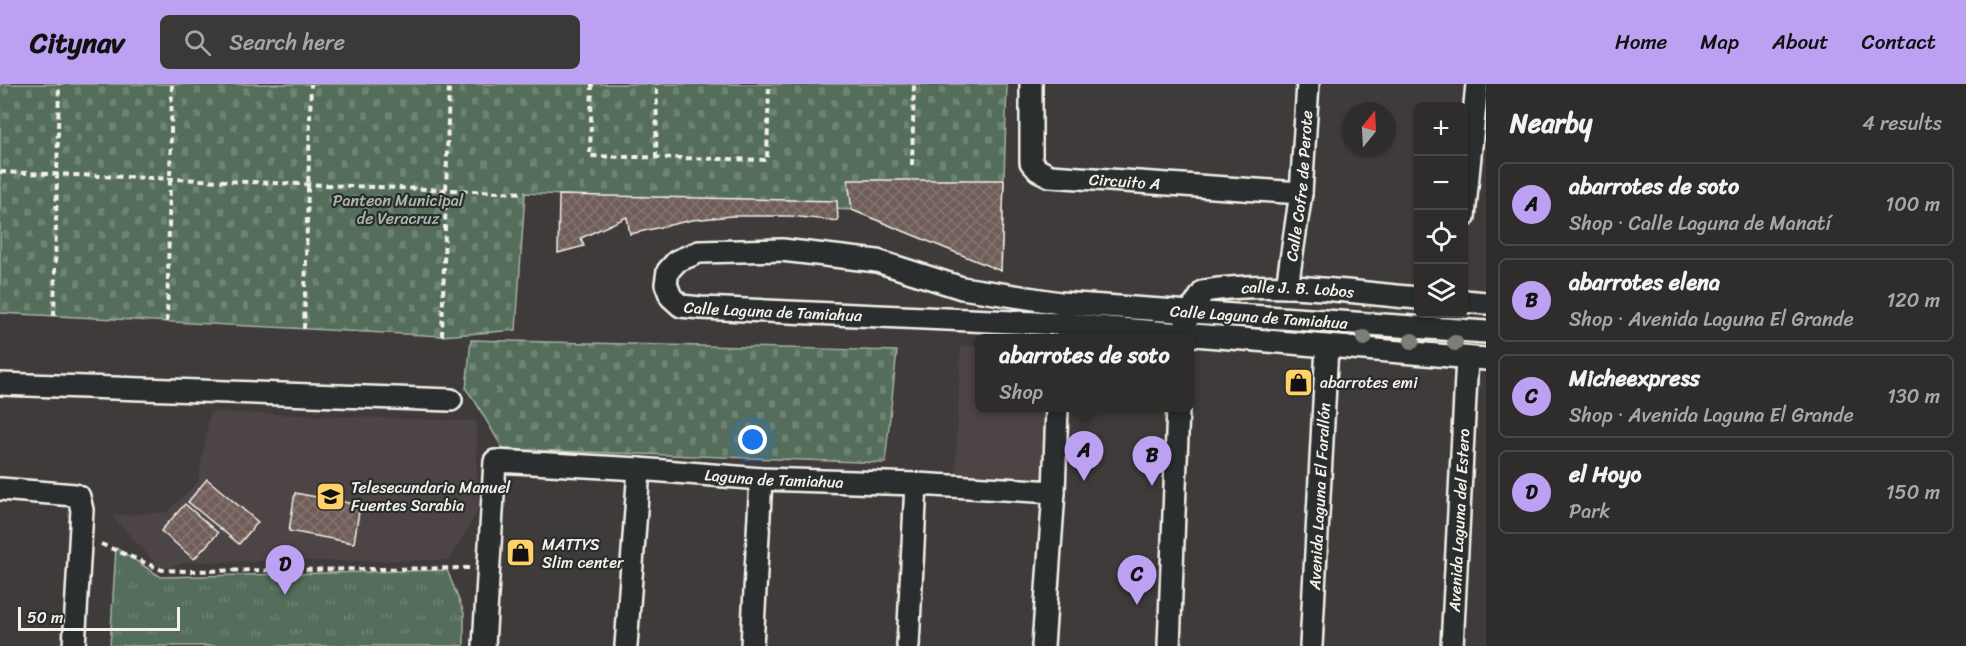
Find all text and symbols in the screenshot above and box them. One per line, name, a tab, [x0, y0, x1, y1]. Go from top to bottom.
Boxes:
search box	[160, 15, 580, 69]
text: Citynav	[30, 18, 124, 67]
text: Search here	[229, 23, 345, 62]
text: Home	[1615, 23, 1667, 61]
text: Map	[1700, 23, 1739, 61]
text: About	[1772, 23, 1829, 61]
text: Contact	[1862, 23, 1936, 61]
icon: search	[181, 26, 214, 59]
text: Nearby	[1510, 100, 1592, 146]
north arrow	[1342, 102, 1396, 156]
map controls	[1414, 102, 1468, 318]
button: +	[1414, 102, 1468, 156]
text: 4 results	[1862, 106, 1942, 141]
street label: Calle Cofre de Perote	[1277, 109, 1321, 263]
button: −	[1414, 156, 1468, 210]
street label: Circuito A	[1088, 164, 1161, 198]
text: abarrotes de soto	[1569, 167, 1739, 206]
park label: Panteon Municipal de Veracruz	[333, 186, 464, 233]
text: A	[1525, 187, 1538, 222]
text: 100 m	[1886, 187, 1940, 222]
text: Shop · Calle Laguna de Manatí	[1569, 206, 1831, 241]
button: locate	[1414, 210, 1468, 264]
text: abarrotes elena	[1569, 263, 1720, 302]
button: layers	[1414, 264, 1468, 318]
street label: calle J. B. Lobos	[1241, 272, 1356, 306]
text: B	[1525, 283, 1538, 318]
text: 120 m	[1887, 283, 1940, 318]
street label: Calle Laguna de Tamiahua	[683, 292, 864, 330]
street label: Calle Laguna de Tamiahua	[1169, 296, 1350, 338]
text: Shop · Avenida Laguna El Grande	[1569, 302, 1854, 337]
popup	[975, 334, 1194, 412]
text: abarrotes de soto	[999, 336, 1170, 375]
text: Micheexpress	[1569, 359, 1700, 398]
shop icon: abarrotes emi	[1283, 366, 1315, 398]
place label: abarrotes emi	[1320, 368, 1418, 397]
text: Shop	[999, 375, 1043, 410]
text: C	[1525, 379, 1538, 414]
text: 130 m	[1887, 379, 1940, 414]
text: Shop · Avenida Laguna El Grande	[1569, 398, 1854, 433]
street label: Avenida Laguna El Farallón	[1299, 401, 1339, 592]
your location	[738, 425, 767, 454]
street label: Avenida Laguna del Estero	[1439, 428, 1478, 614]
pin: A	[1064, 432, 1104, 481]
pin: B	[1132, 436, 1172, 486]
text: el Hoyo	[1569, 455, 1641, 494]
street label: Laguna de Tamiahua	[703, 460, 844, 496]
place label: Telesecundaria Manuel Fuentes Sarabia	[351, 473, 511, 520]
text: D	[1526, 475, 1537, 510]
text: 150 m	[1886, 475, 1940, 510]
school or university icon: Telesecundaria Manuel Fuentes Sarabia	[314, 480, 346, 512]
text: Park	[1569, 494, 1610, 529]
place label: MATTYS Slim center	[542, 530, 625, 577]
shop icon: MATTYS Slim center	[505, 537, 537, 569]
pin: D	[266, 546, 304, 595]
pin: C	[1118, 556, 1156, 605]
text: 50 m	[27, 603, 63, 632]
scale bar	[18, 604, 180, 632]

